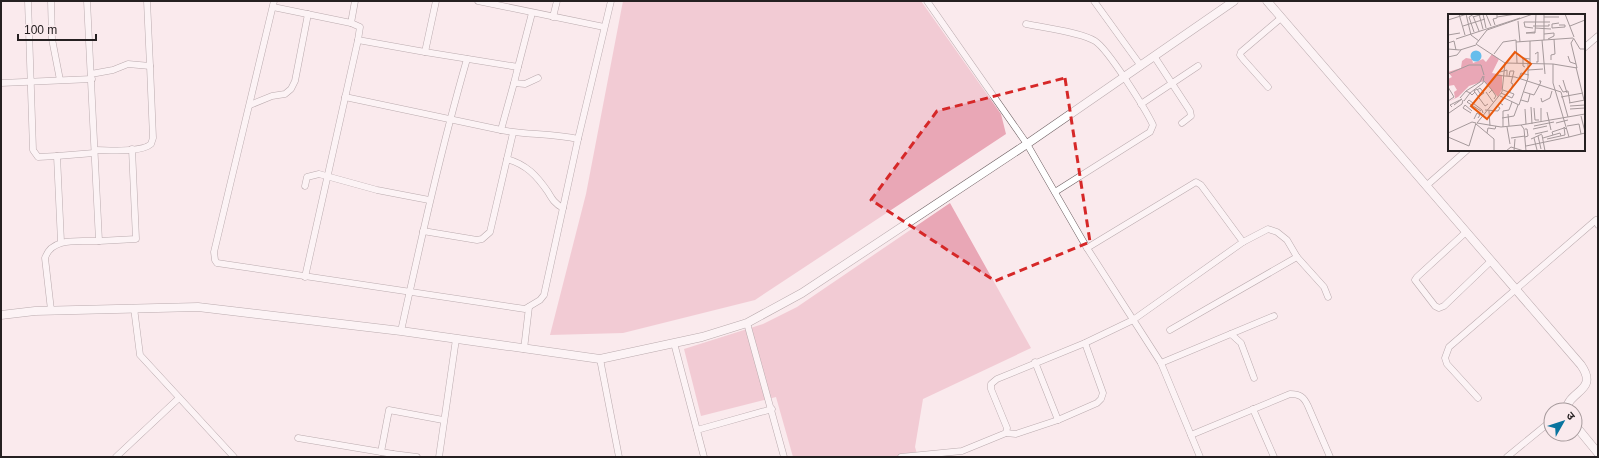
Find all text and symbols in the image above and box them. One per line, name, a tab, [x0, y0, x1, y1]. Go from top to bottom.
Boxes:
inset map	[1448, 14, 1585, 151]
scale bar	[18, 16, 96, 42]
text: 100 m	[24, 23, 57, 37]
north arrow	[1543, 402, 1583, 442]
text: उ	[1564, 409, 1578, 422]

